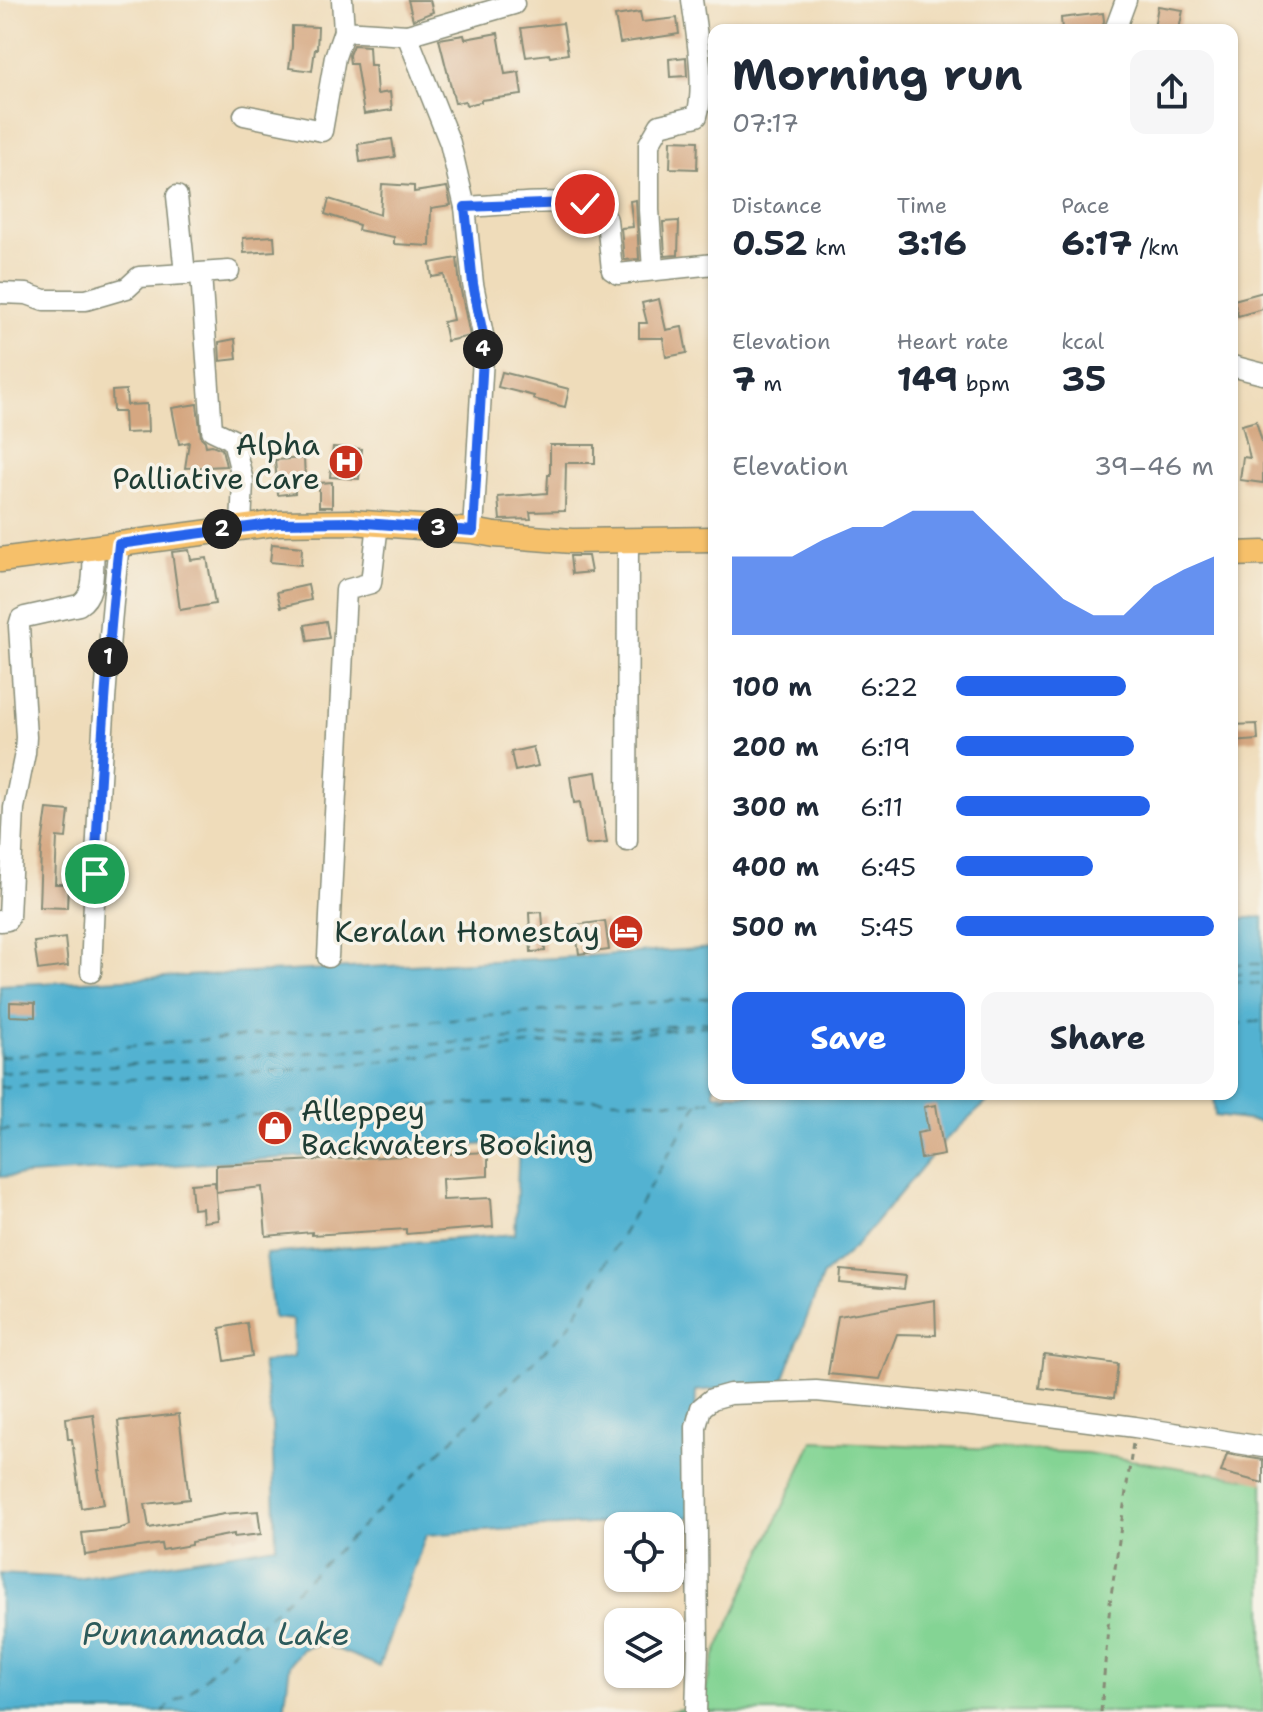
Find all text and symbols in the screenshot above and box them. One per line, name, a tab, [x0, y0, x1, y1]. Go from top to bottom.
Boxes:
text: Morning run	[732, 45, 1023, 104]
button: share	[1130, 50, 1214, 134]
text: 07:17	[732, 105, 799, 140]
pin	[551, 170, 619, 238]
icon: check	[563, 182, 607, 226]
text: Distance	[732, 191, 822, 220]
text: Time	[897, 191, 947, 220]
text: Pace	[1061, 191, 1110, 220]
text: 0.52	[732, 220, 807, 266]
text: 3:16	[897, 220, 967, 266]
text: 6:17	[1061, 220, 1132, 266]
text: km	[807, 233, 846, 262]
text: /km	[1132, 233, 1179, 262]
text: Elevation	[732, 327, 830, 356]
text: Heart rate	[897, 327, 1009, 356]
text: kcal	[1061, 327, 1104, 356]
pin: 4	[463, 329, 503, 369]
text: 4	[475, 334, 491, 363]
text: 7	[732, 356, 756, 402]
text: 149	[897, 356, 958, 402]
text: 35	[1061, 356, 1106, 402]
text: m	[756, 369, 782, 398]
text: bpm	[958, 369, 1010, 398]
place label: Alpha Palliative Care	[112, 424, 320, 499]
hospital icon: Alpha Palliative Care	[327, 443, 365, 481]
text: Elevation	[732, 448, 848, 483]
text: 39–46 m	[1094, 448, 1214, 483]
pin: 3	[418, 508, 458, 548]
pin: 2	[202, 509, 242, 549]
text: 3	[430, 513, 446, 542]
text: 2	[214, 514, 230, 543]
pin: 1	[88, 637, 128, 677]
text: 1	[103, 642, 113, 671]
text: 100 m	[732, 669, 812, 704]
text: 6:22	[860, 669, 918, 704]
text: 200 m	[732, 729, 819, 764]
text: 6:19	[860, 729, 911, 764]
text: 300 m	[732, 789, 819, 824]
text: 6:11	[860, 789, 903, 824]
pin	[61, 840, 129, 908]
text: 400 m	[732, 849, 819, 884]
text: 6:45	[860, 849, 916, 884]
icon: arrive	[73, 852, 117, 896]
text: 500 m	[732, 909, 817, 944]
text: 5:45	[860, 909, 914, 944]
place label: Keralan Homestay	[334, 911, 600, 952]
hotel icon: Keralan Homestay	[607, 913, 645, 951]
button: Save	[732, 992, 965, 1084]
button: Share	[981, 992, 1214, 1084]
place label: Alleppey Backwaters Booking	[301, 1090, 594, 1165]
shop icon: Alleppey Backwaters Booking	[256, 1109, 294, 1147]
map controls	[604, 1512, 684, 1688]
button: locate	[604, 1512, 684, 1592]
button: layers	[604, 1608, 684, 1688]
water label: Punnamada Lake	[82, 1612, 350, 1655]

